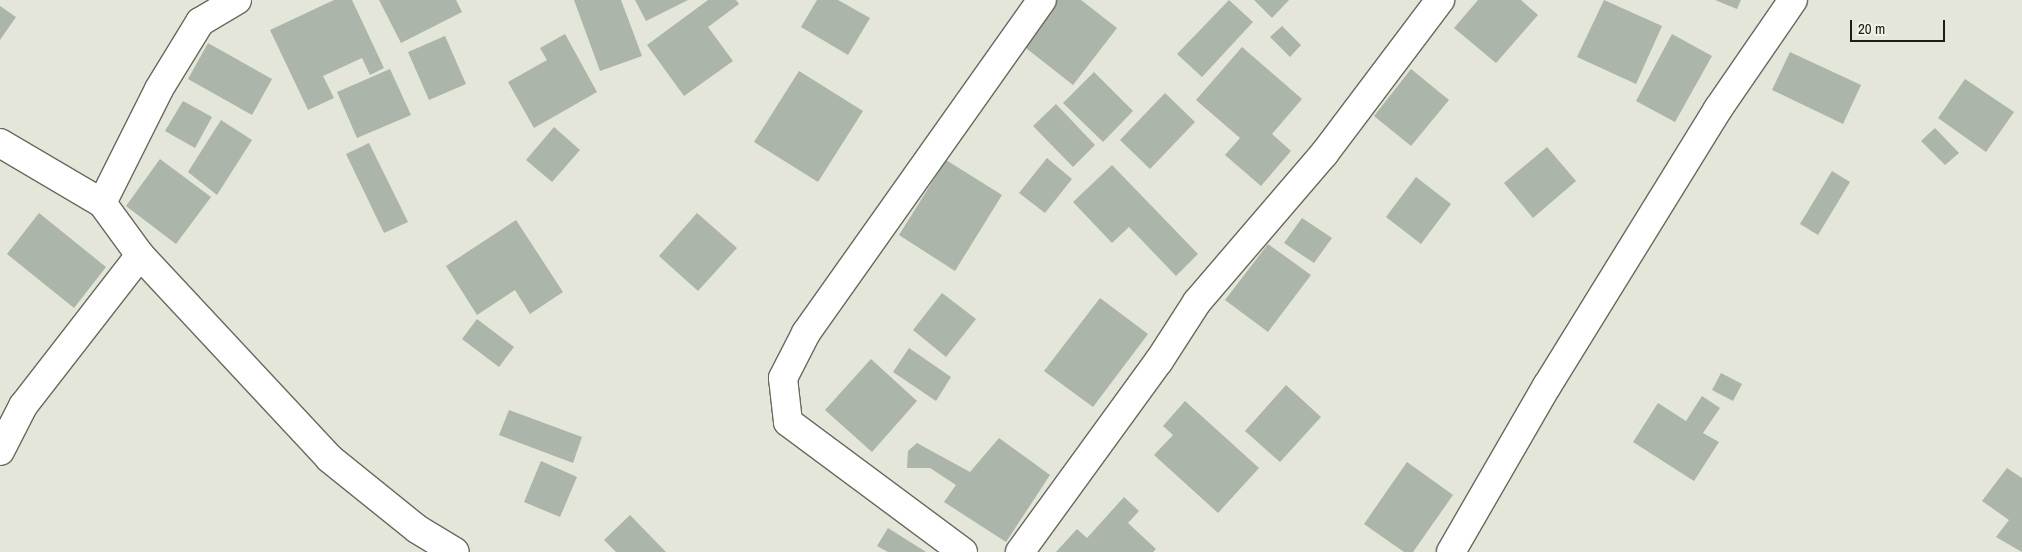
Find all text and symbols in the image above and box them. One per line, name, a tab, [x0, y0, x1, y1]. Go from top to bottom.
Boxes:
scale bar	[1852, 10, 1947, 42]
text: 20 m	[1858, 18, 1885, 39]

